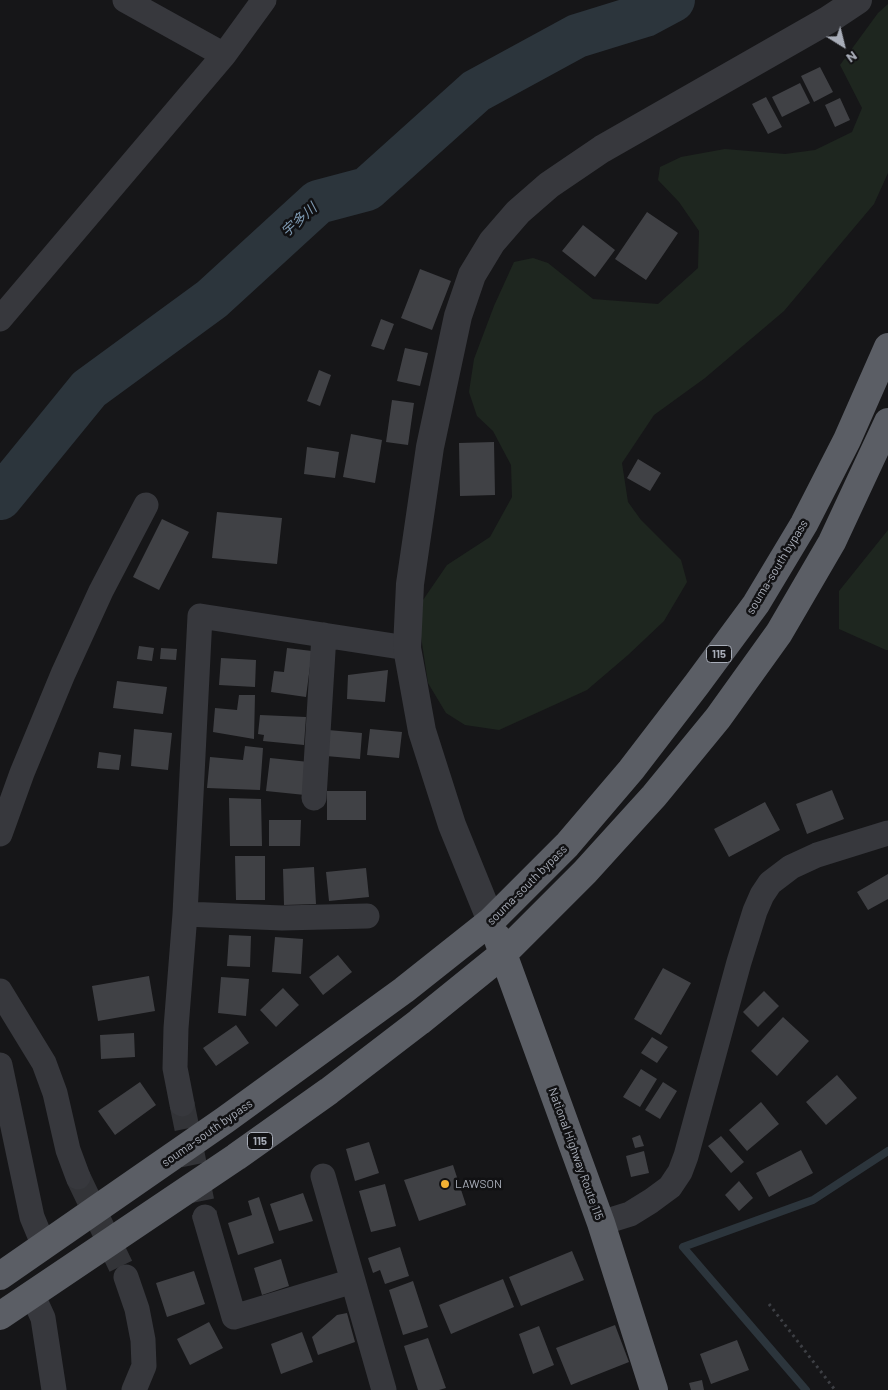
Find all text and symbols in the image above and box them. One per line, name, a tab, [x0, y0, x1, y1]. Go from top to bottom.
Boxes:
north arrow	[818, 20, 868, 70]
text: N	[843, 48, 861, 67]
water label: 宇多川	[278, 200, 320, 240]
street label: souma-south bypass	[743, 517, 811, 617]
road number: 115	[706, 646, 732, 662]
street label: souma-south bypass	[484, 842, 570, 928]
street label: National Highway Route 115	[545, 1086, 607, 1222]
street label: souma-south bypass	[159, 1096, 255, 1170]
road number: 115	[248, 1132, 272, 1150]
place label: LAWSON	[455, 1177, 502, 1191]
marker: LAWSON	[439, 1178, 451, 1190]

